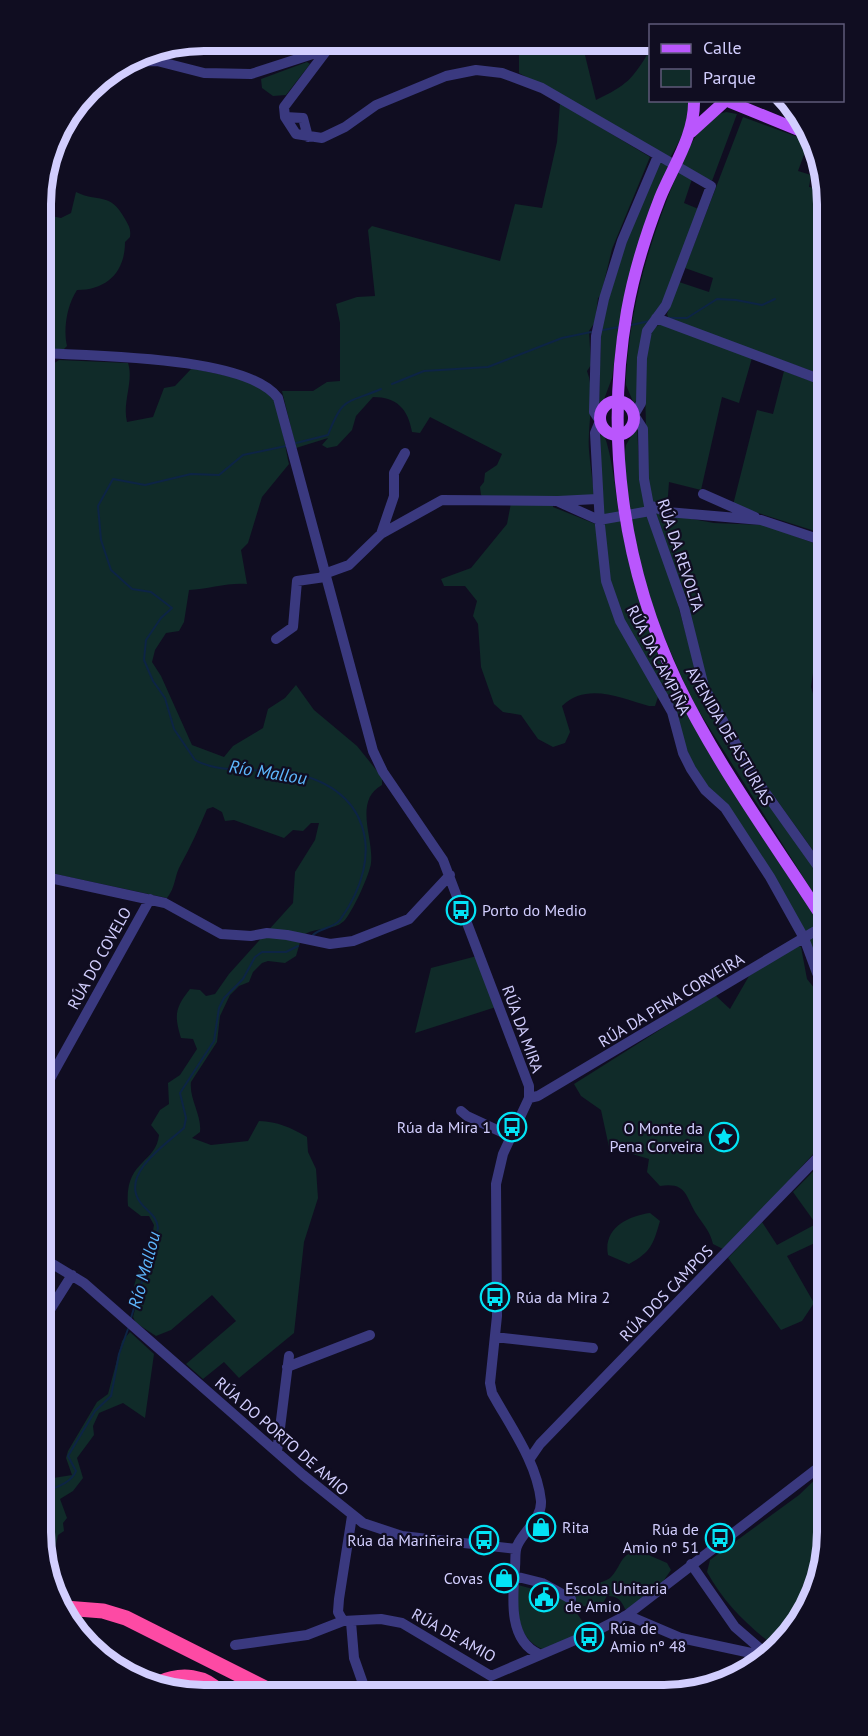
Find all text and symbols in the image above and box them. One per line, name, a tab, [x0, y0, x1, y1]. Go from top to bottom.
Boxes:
legend	[649, 24, 844, 102]
text: Calle	[703, 36, 742, 59]
text: Parque	[703, 66, 756, 89]
street label: RÚA DA REVOLTA	[653, 496, 709, 614]
street label: RÚA DA CAMPIÑA	[623, 602, 696, 719]
street label: AVENIDA DE ASTURIAS	[682, 663, 778, 809]
water label: Río Mallou	[227, 754, 309, 790]
bus stop icon: Porto do Medio	[445, 894, 477, 926]
place label: Porto do Medio	[482, 900, 587, 920]
street label: RÚA DO COVELO	[63, 903, 135, 1013]
street label: RÚA DA PENA CORVEIRA	[595, 948, 748, 1051]
street label: RÚA DA MIRA	[498, 982, 548, 1076]
bus stop icon: Rúa da Mira 1	[496, 1111, 528, 1143]
place label: Rúa da Mira 1	[397, 1117, 491, 1137]
place label: O Monte da Pena Corveira	[610, 1118, 703, 1156]
place icon: O Monte da Pena Corveira	[708, 1121, 740, 1153]
water label: Río Mallou	[123, 1229, 165, 1311]
street label: RÚA DOS CAMPOS	[615, 1241, 717, 1345]
bus stop icon: Rúa da Mira 2	[479, 1281, 511, 1313]
place label: Rúa da Mira 2	[516, 1287, 610, 1307]
street label: RÚA DO PORTO DE AMIO	[211, 1373, 353, 1500]
shop icon: Rita	[525, 1511, 557, 1543]
place label: Rita	[562, 1517, 589, 1537]
place label: Rúa de Amio nº 51	[623, 1519, 699, 1557]
bus stop icon: Rúa de Amio nº 51	[704, 1522, 736, 1554]
bus stop icon: Rúa da Mariñeira	[468, 1524, 500, 1556]
place label: Rúa da Mariñeira	[347, 1530, 463, 1550]
shop icon: Covas	[488, 1562, 520, 1594]
place label: Covas	[444, 1568, 483, 1588]
place label: Escola Unitaria de Amio	[565, 1578, 667, 1616]
public building icon: Escola Unitaria de Amio	[528, 1581, 560, 1613]
street label: RÚA DE AMIO	[408, 1604, 500, 1666]
place label: Rúa de Amio nº 48	[610, 1618, 686, 1656]
bus stop icon: Rúa de Amio nº 48	[573, 1621, 605, 1653]

